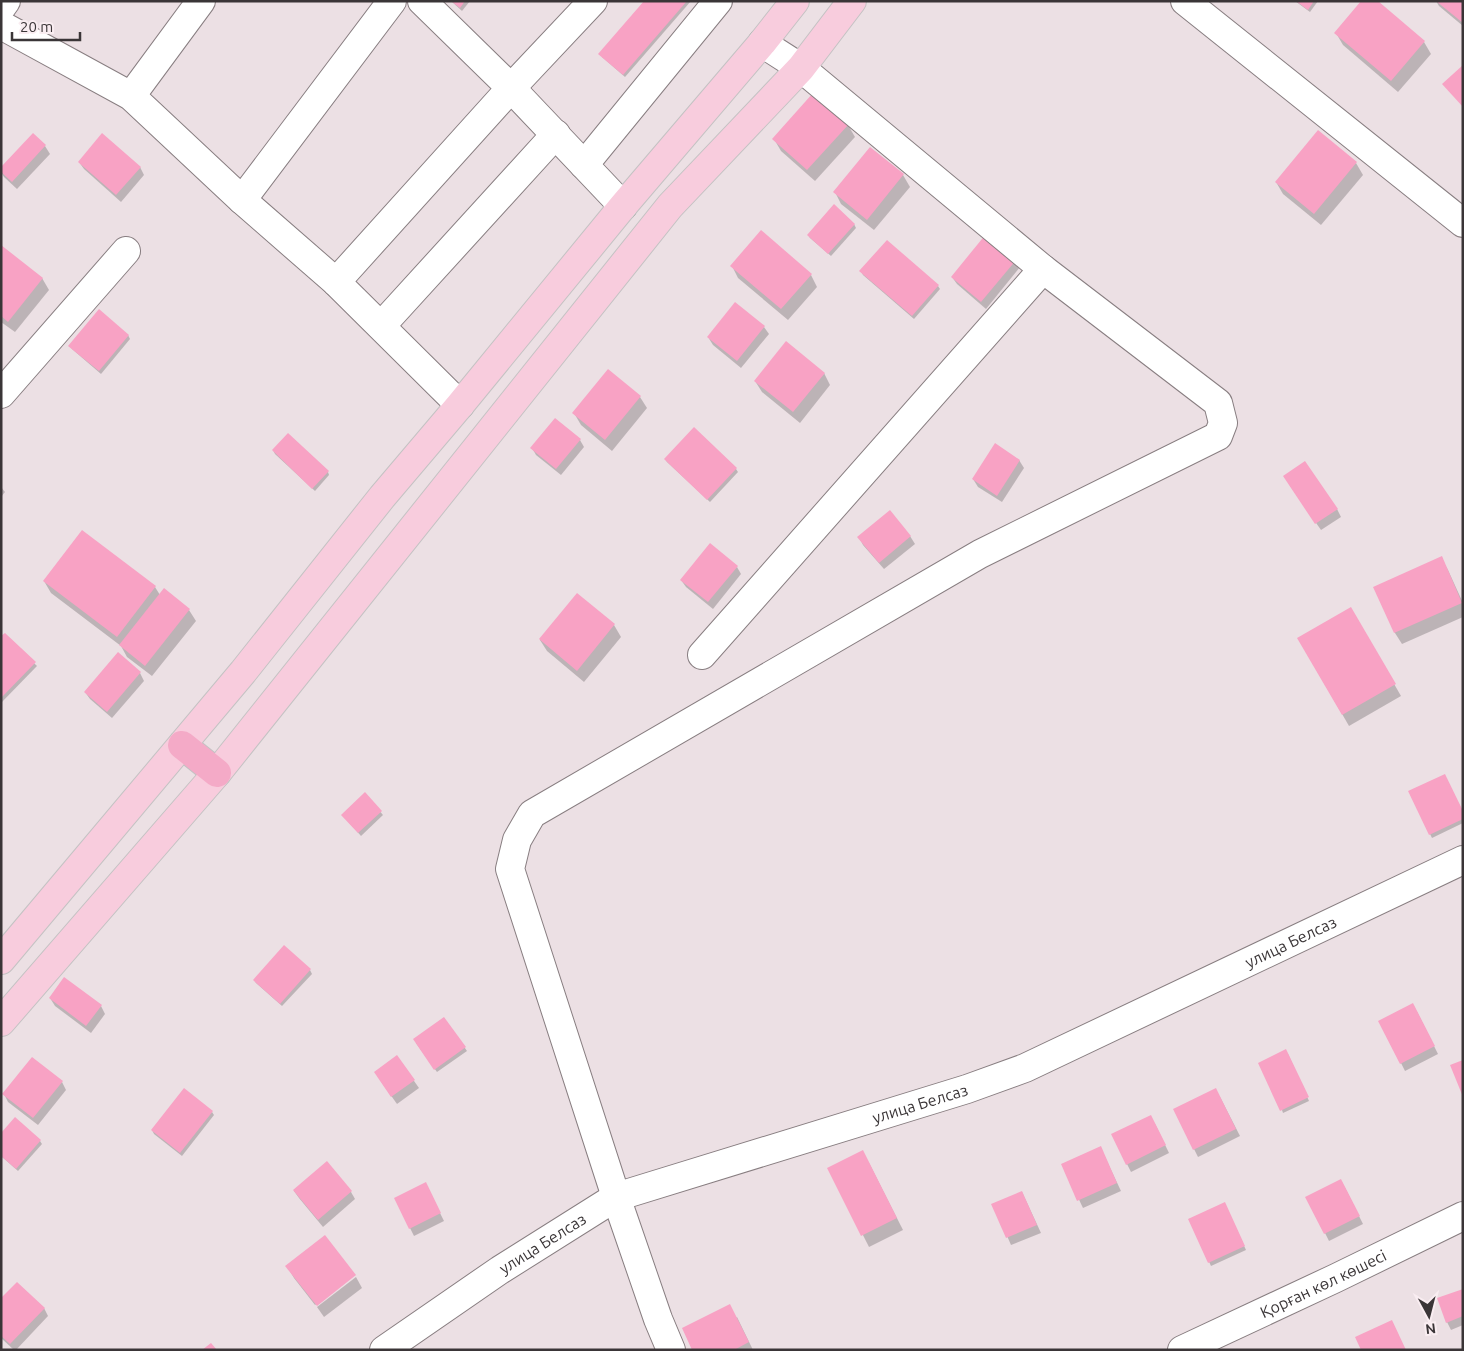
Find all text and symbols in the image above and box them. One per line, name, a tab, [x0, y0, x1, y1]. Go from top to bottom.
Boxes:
scale bar	[12, 10, 80, 42]
text: 20 m	[20, 18, 53, 35]
street label: улица Белсаз	[1242, 912, 1339, 971]
street label: улица Белсаз	[870, 1080, 970, 1127]
street label: улица Белсаз	[496, 1209, 589, 1277]
street label: Қорған көл көшесі	[1257, 1246, 1389, 1321]
north arrow	[1404, 1291, 1454, 1341]
text: N	[1424, 1320, 1437, 1337]

